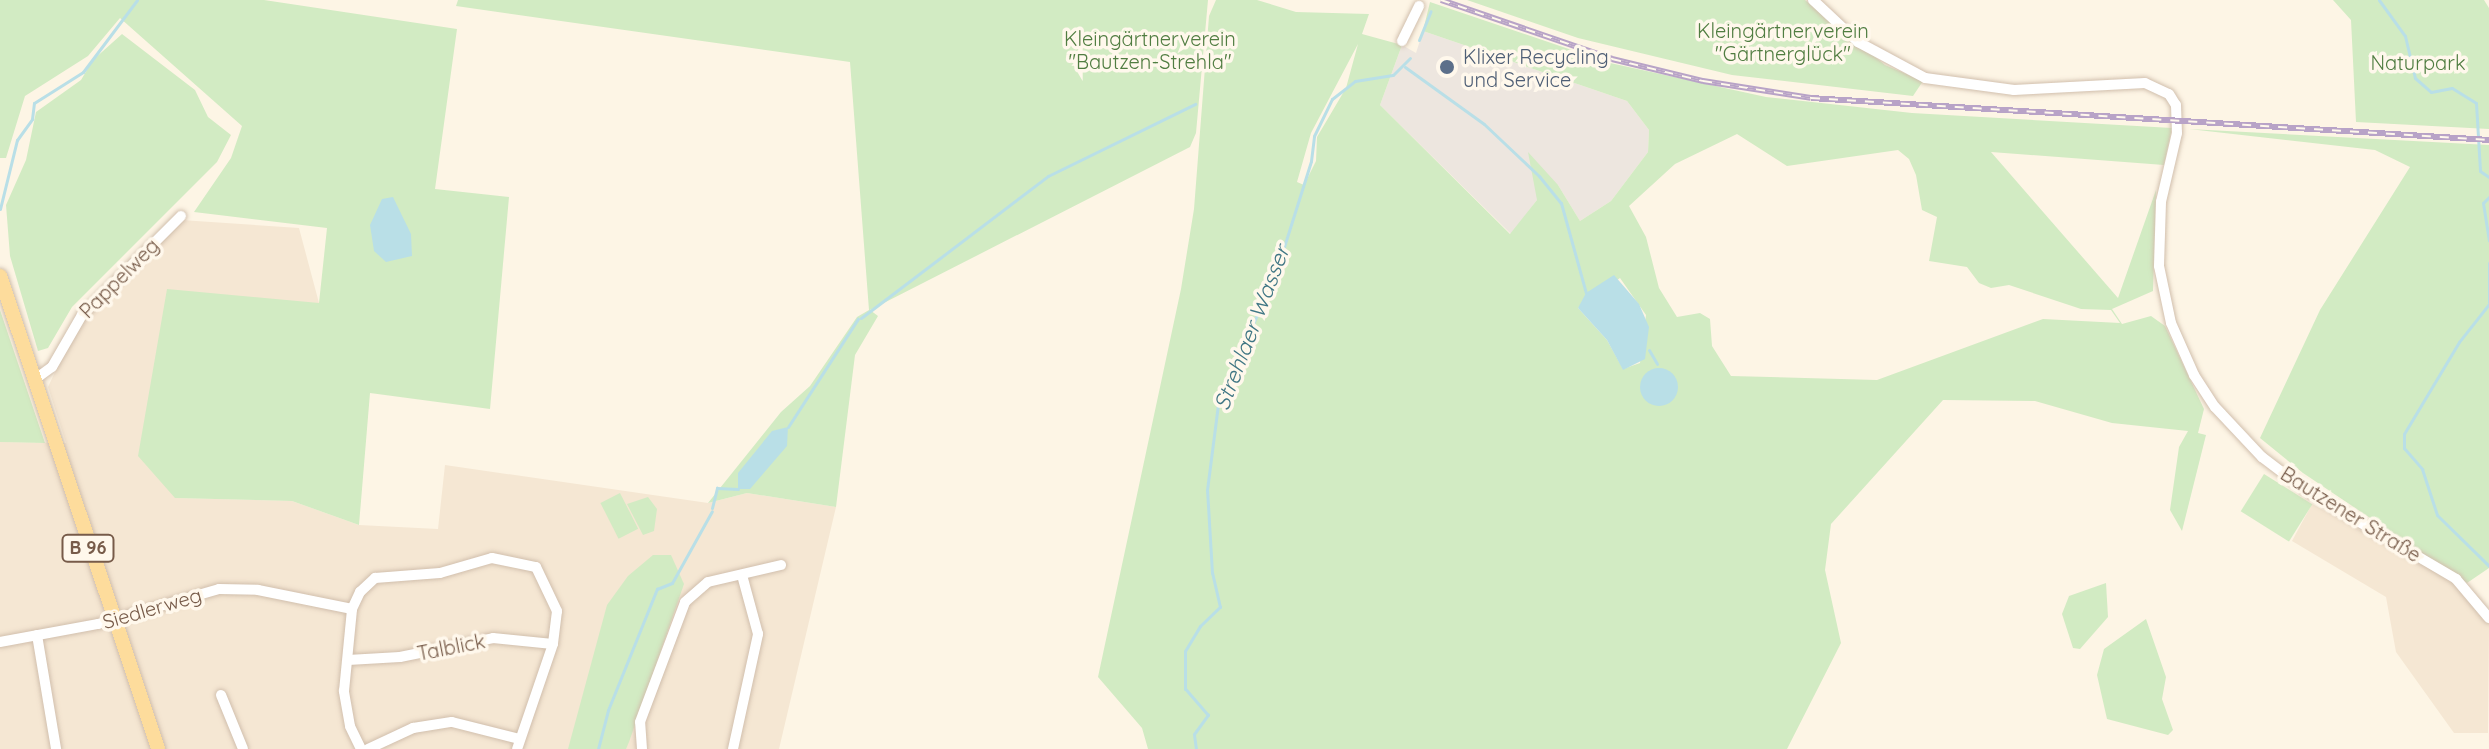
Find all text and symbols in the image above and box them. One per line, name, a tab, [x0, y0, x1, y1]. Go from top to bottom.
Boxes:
park label: Kleingärtnerverein "Gärtnerglück"	[1697, 18, 1869, 65]
park label: Kleingärtnerverein "Bautzen-Strehla"	[1064, 27, 1236, 74]
place label: Klixer Recycling und Service	[1463, 44, 1609, 91]
park label: Naturpark	[2370, 50, 2466, 74]
marker: Klixer Recycling und Service	[1438, 58, 1456, 76]
street label: Pappelweg	[74, 233, 164, 323]
water label: Strehlaer Wasser	[1209, 242, 1295, 414]
street label: Bautzener Straße	[2276, 461, 2426, 567]
road number: B 96	[60, 534, 116, 562]
street label: Siedlerweg	[100, 582, 204, 634]
street label: Talblick	[415, 629, 487, 665]

